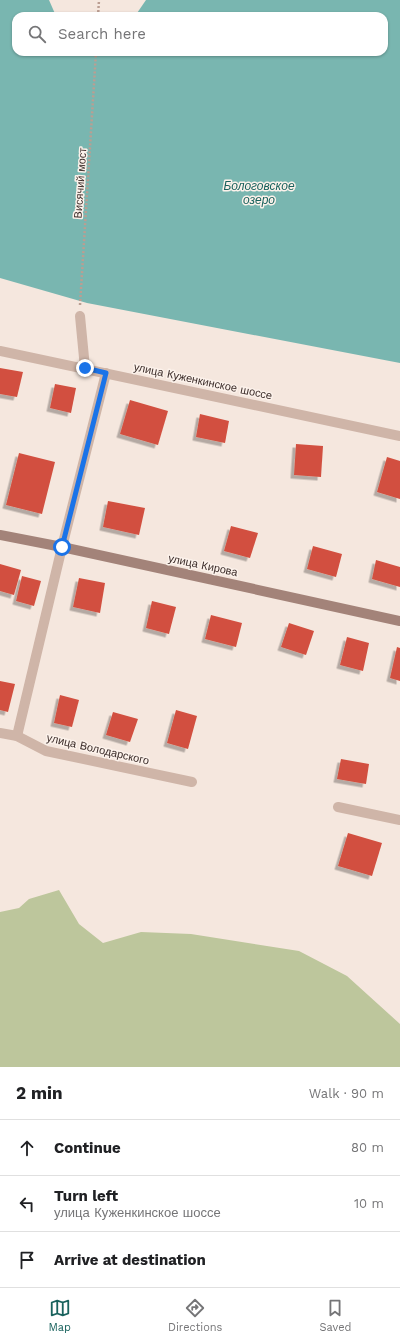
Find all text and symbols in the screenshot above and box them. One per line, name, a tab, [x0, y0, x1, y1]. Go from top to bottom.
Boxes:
search box	[12, 12, 388, 56]
icon: search	[26, 23, 48, 45]
text: Search here	[58, 25, 146, 43]
street label: Висячий мост	[72, 147, 89, 219]
water label: Бологовское озеро	[223, 179, 295, 207]
route end	[76, 359, 94, 377]
street label: улица Куженкинское шоссе	[133, 360, 273, 403]
route start	[53, 538, 71, 556]
street label: улица Кирова	[167, 552, 240, 579]
street label: улица Володарского	[45, 731, 150, 768]
text: 2 min	[16, 1083, 62, 1103]
text: Walk · 90 m	[309, 1086, 384, 1101]
icon: ahead	[16, 1137, 38, 1159]
text: Continue	[54, 1139, 121, 1157]
text: 80 m	[351, 1140, 384, 1155]
text: Turn left	[54, 1187, 118, 1205]
icon: left	[16, 1193, 38, 1215]
text: 10 m	[354, 1196, 384, 1211]
text: улица Куженкинское шоссе	[54, 1205, 221, 1220]
icon: arrive	[16, 1249, 38, 1271]
text: Arrive at destination	[54, 1251, 206, 1269]
tab: Map	[49, 1297, 71, 1334]
tab: Directions	[168, 1297, 222, 1334]
tab: Saved	[319, 1297, 351, 1334]

